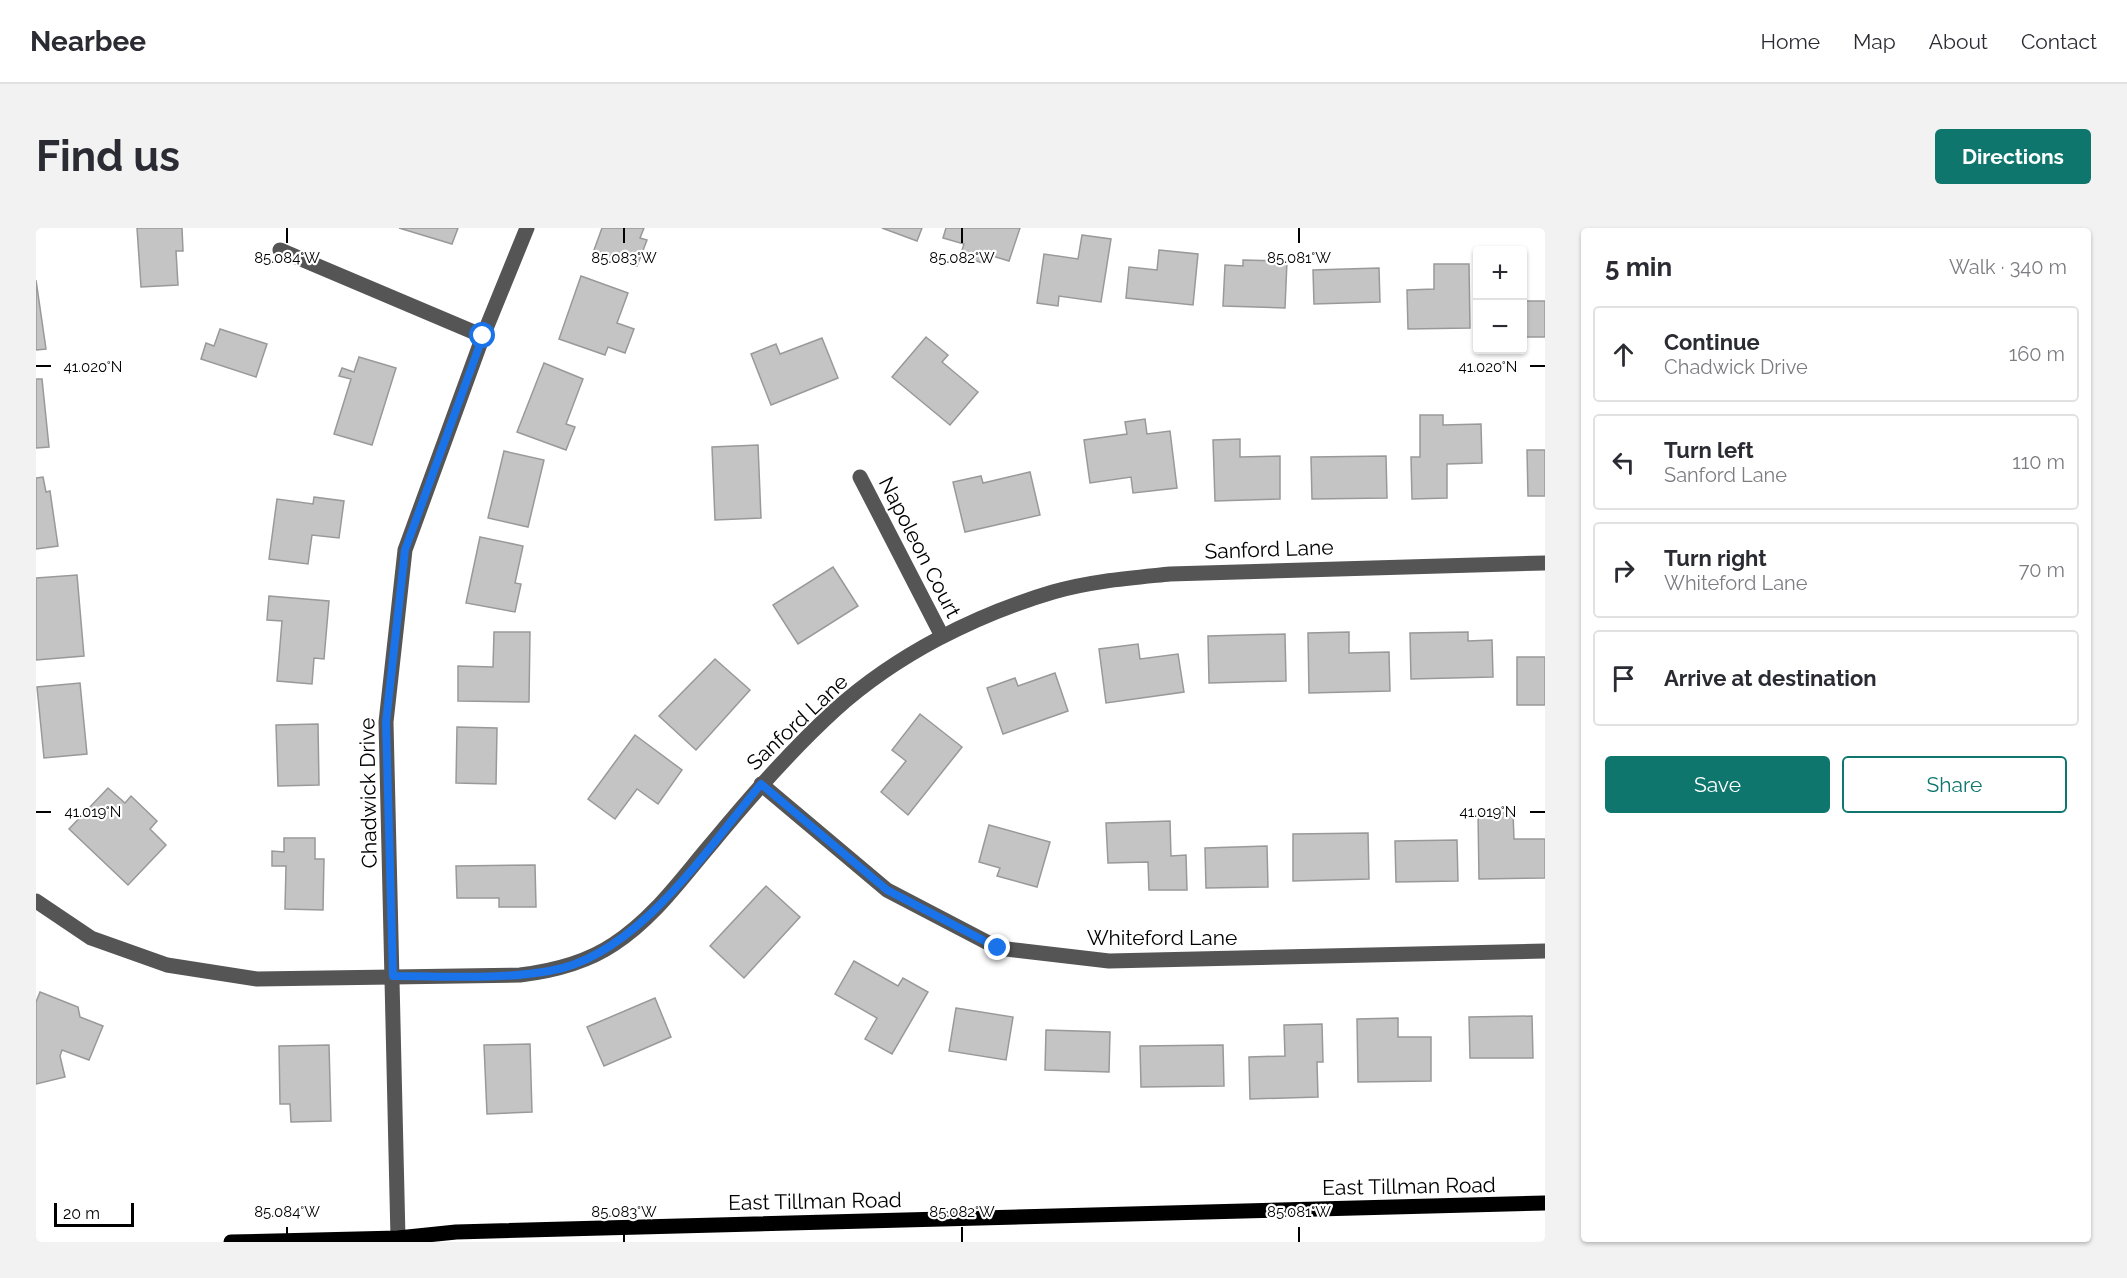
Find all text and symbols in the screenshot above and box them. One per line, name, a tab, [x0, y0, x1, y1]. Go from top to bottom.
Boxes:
text: Nearbee	[30, 25, 146, 58]
text: Home	[1761, 29, 1820, 54]
text: Map	[1853, 29, 1896, 54]
text: About	[1929, 29, 1988, 54]
text: Contact	[2021, 29, 2097, 54]
button: Directions	[1935, 129, 2091, 184]
text: Find us	[36, 132, 180, 181]
map controls	[1473, 246, 1527, 354]
button: +	[1473, 246, 1527, 300]
text: 85.084°W	[254, 249, 320, 267]
text: 85.083°W	[591, 249, 657, 267]
text: 85.082°W	[929, 249, 995, 267]
text: 85.081°W	[1267, 249, 1331, 267]
text: 5 min	[1605, 252, 1672, 282]
text: Walk · 340 m	[1949, 255, 2067, 279]
button: −	[1473, 300, 1527, 354]
route start	[469, 322, 495, 348]
text: Continue	[1664, 329, 1760, 355]
icon: ahead	[1607, 338, 1640, 371]
text: 160 m	[2009, 342, 2065, 366]
text: Chadwick Drive	[1664, 355, 1808, 379]
text: 41.020°N	[64, 358, 122, 376]
text: 41.020°N	[1459, 358, 1517, 376]
text: Turn left	[1664, 437, 1754, 463]
icon: left	[1607, 446, 1640, 479]
text: 110 m	[2012, 450, 2065, 474]
text: Sanford Lane	[1664, 463, 1787, 487]
street label: Napoleon Court	[874, 472, 966, 622]
street label: Sanford Lane	[1204, 534, 1334, 564]
text: Turn right	[1664, 545, 1767, 571]
icon: right	[1607, 554, 1640, 587]
text: 70 m	[2019, 558, 2065, 582]
text: Whiteford Lane	[1664, 571, 1808, 595]
icon: arrive	[1607, 662, 1640, 695]
text: Arrive at destination	[1664, 665, 1877, 691]
street label: Sanford Lane	[741, 669, 853, 775]
street label: Chadwick Drive	[354, 717, 382, 869]
button: Save	[1605, 756, 1830, 813]
button: Share	[1842, 756, 2067, 813]
text: 41.019°N	[65, 803, 121, 821]
text: 41.019°N	[1460, 803, 1516, 821]
street label: Whiteford Lane	[1087, 925, 1237, 950]
route end	[984, 934, 1010, 960]
street label: East Tillman Road	[1322, 1172, 1496, 1200]
street label: East Tillman Road	[728, 1187, 902, 1215]
scale bar	[54, 1200, 134, 1228]
text: 85.084°W	[254, 1203, 320, 1221]
text: 85.083°W	[591, 1203, 657, 1221]
text: 85.082°W	[929, 1203, 995, 1221]
text: 85.081°W	[1267, 1203, 1331, 1221]
text: 20 m	[63, 1204, 100, 1223]

